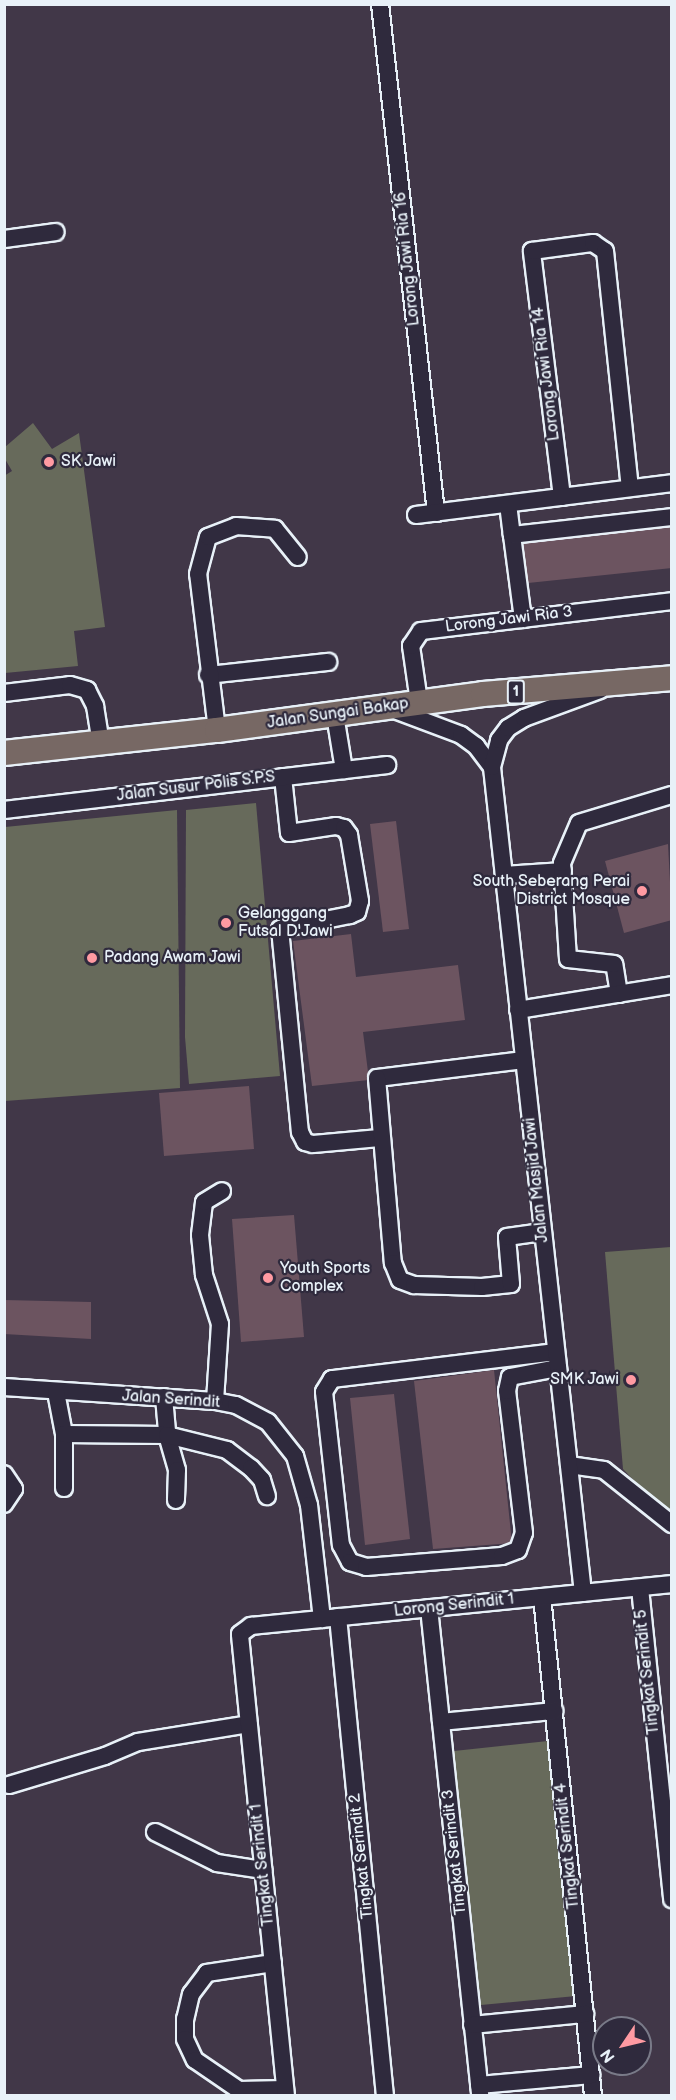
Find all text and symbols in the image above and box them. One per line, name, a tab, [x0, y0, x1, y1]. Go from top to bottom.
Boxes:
street label: Lorong Jawi Ria 16	[391, 191, 425, 327]
street label: Lorong Jawi Ria 14	[529, 306, 565, 442]
place label: SK Jawi	[61, 452, 117, 472]
marker: SK Jawi	[42, 455, 56, 469]
street label: Lorong Jawi Ria 3	[444, 603, 574, 637]
road number: 1	[506, 680, 526, 704]
street label: Jalan Sungai Bakap	[266, 695, 410, 733]
street label: Jalan Susur Polis S.P.S	[115, 768, 277, 806]
place label: South Seberang Perai District Mosque	[472, 872, 630, 910]
marker: South Seberang Perai District Mosque	[635, 884, 649, 898]
place label: Gelanggang Futsal D'Jawi	[238, 904, 333, 942]
marker: Gelanggang Futsal D'Jawi	[219, 916, 233, 930]
place label: Padang Awam Jawi	[104, 948, 242, 968]
marker: Padang Awam Jawi	[85, 951, 99, 965]
street label: Jalan Masjid Jawi	[521, 1116, 553, 1244]
place label: Youth Sports Complex	[280, 1259, 371, 1297]
marker: Youth Sports Complex	[261, 1271, 275, 1285]
place label: SMK Jawi	[549, 1370, 619, 1390]
marker: SMK Jawi	[624, 1373, 638, 1387]
street label: Jalan Serindit	[121, 1387, 221, 1413]
street label: Lorong Serindit 1	[393, 1590, 515, 1622]
street label: Tingkat Serindit 5	[632, 1608, 664, 1736]
street label: Tingkat Serindit 4	[552, 1782, 584, 1910]
street label: Tingkat Serindit 3	[439, 1788, 471, 1916]
street label: Tingkat Serindit 2	[346, 1792, 378, 1920]
street label: Tingkat Serindit 1	[247, 1803, 279, 1927]
north arrow	[592, 2016, 652, 2076]
text: N	[597, 2045, 620, 2066]

